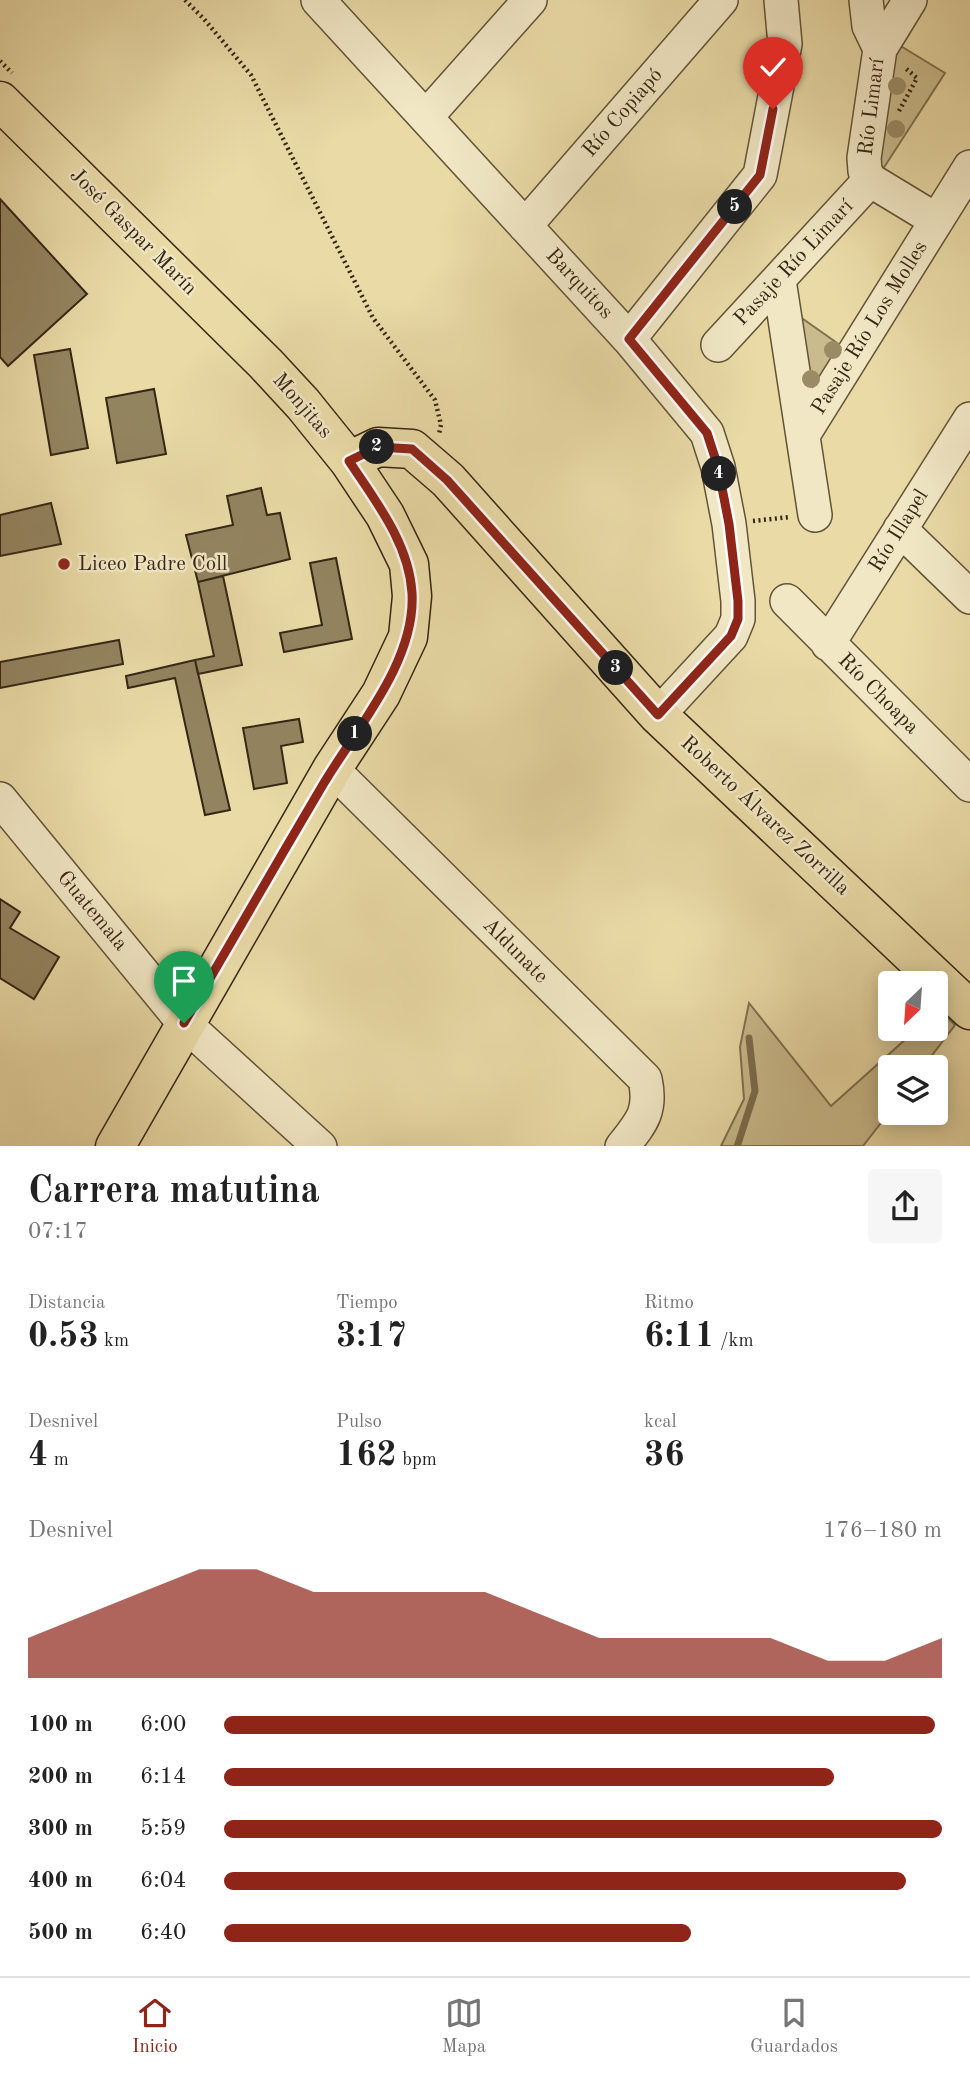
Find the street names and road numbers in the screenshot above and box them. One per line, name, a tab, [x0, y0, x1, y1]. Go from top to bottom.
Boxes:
street label: Río Limarí	[856, 57, 888, 157]
street label: Río Copiapó	[579, 65, 667, 161]
street label: José Gaspar Marín	[65, 164, 201, 300]
street label: Pasaje Río Limarí	[731, 196, 858, 330]
street label: Pasaje Río Los Molles	[808, 238, 932, 418]
street label: Barquitos	[541, 245, 617, 323]
street label: Monjitas	[268, 369, 336, 443]
street label: Río Illapel	[865, 486, 933, 576]
street label: Río Choapa	[834, 650, 922, 738]
street label: Roberto Álvarez Zorrilla	[676, 729, 856, 900]
street label: Guatemala	[53, 867, 131, 955]
street label: Aldunate	[478, 914, 552, 988]

